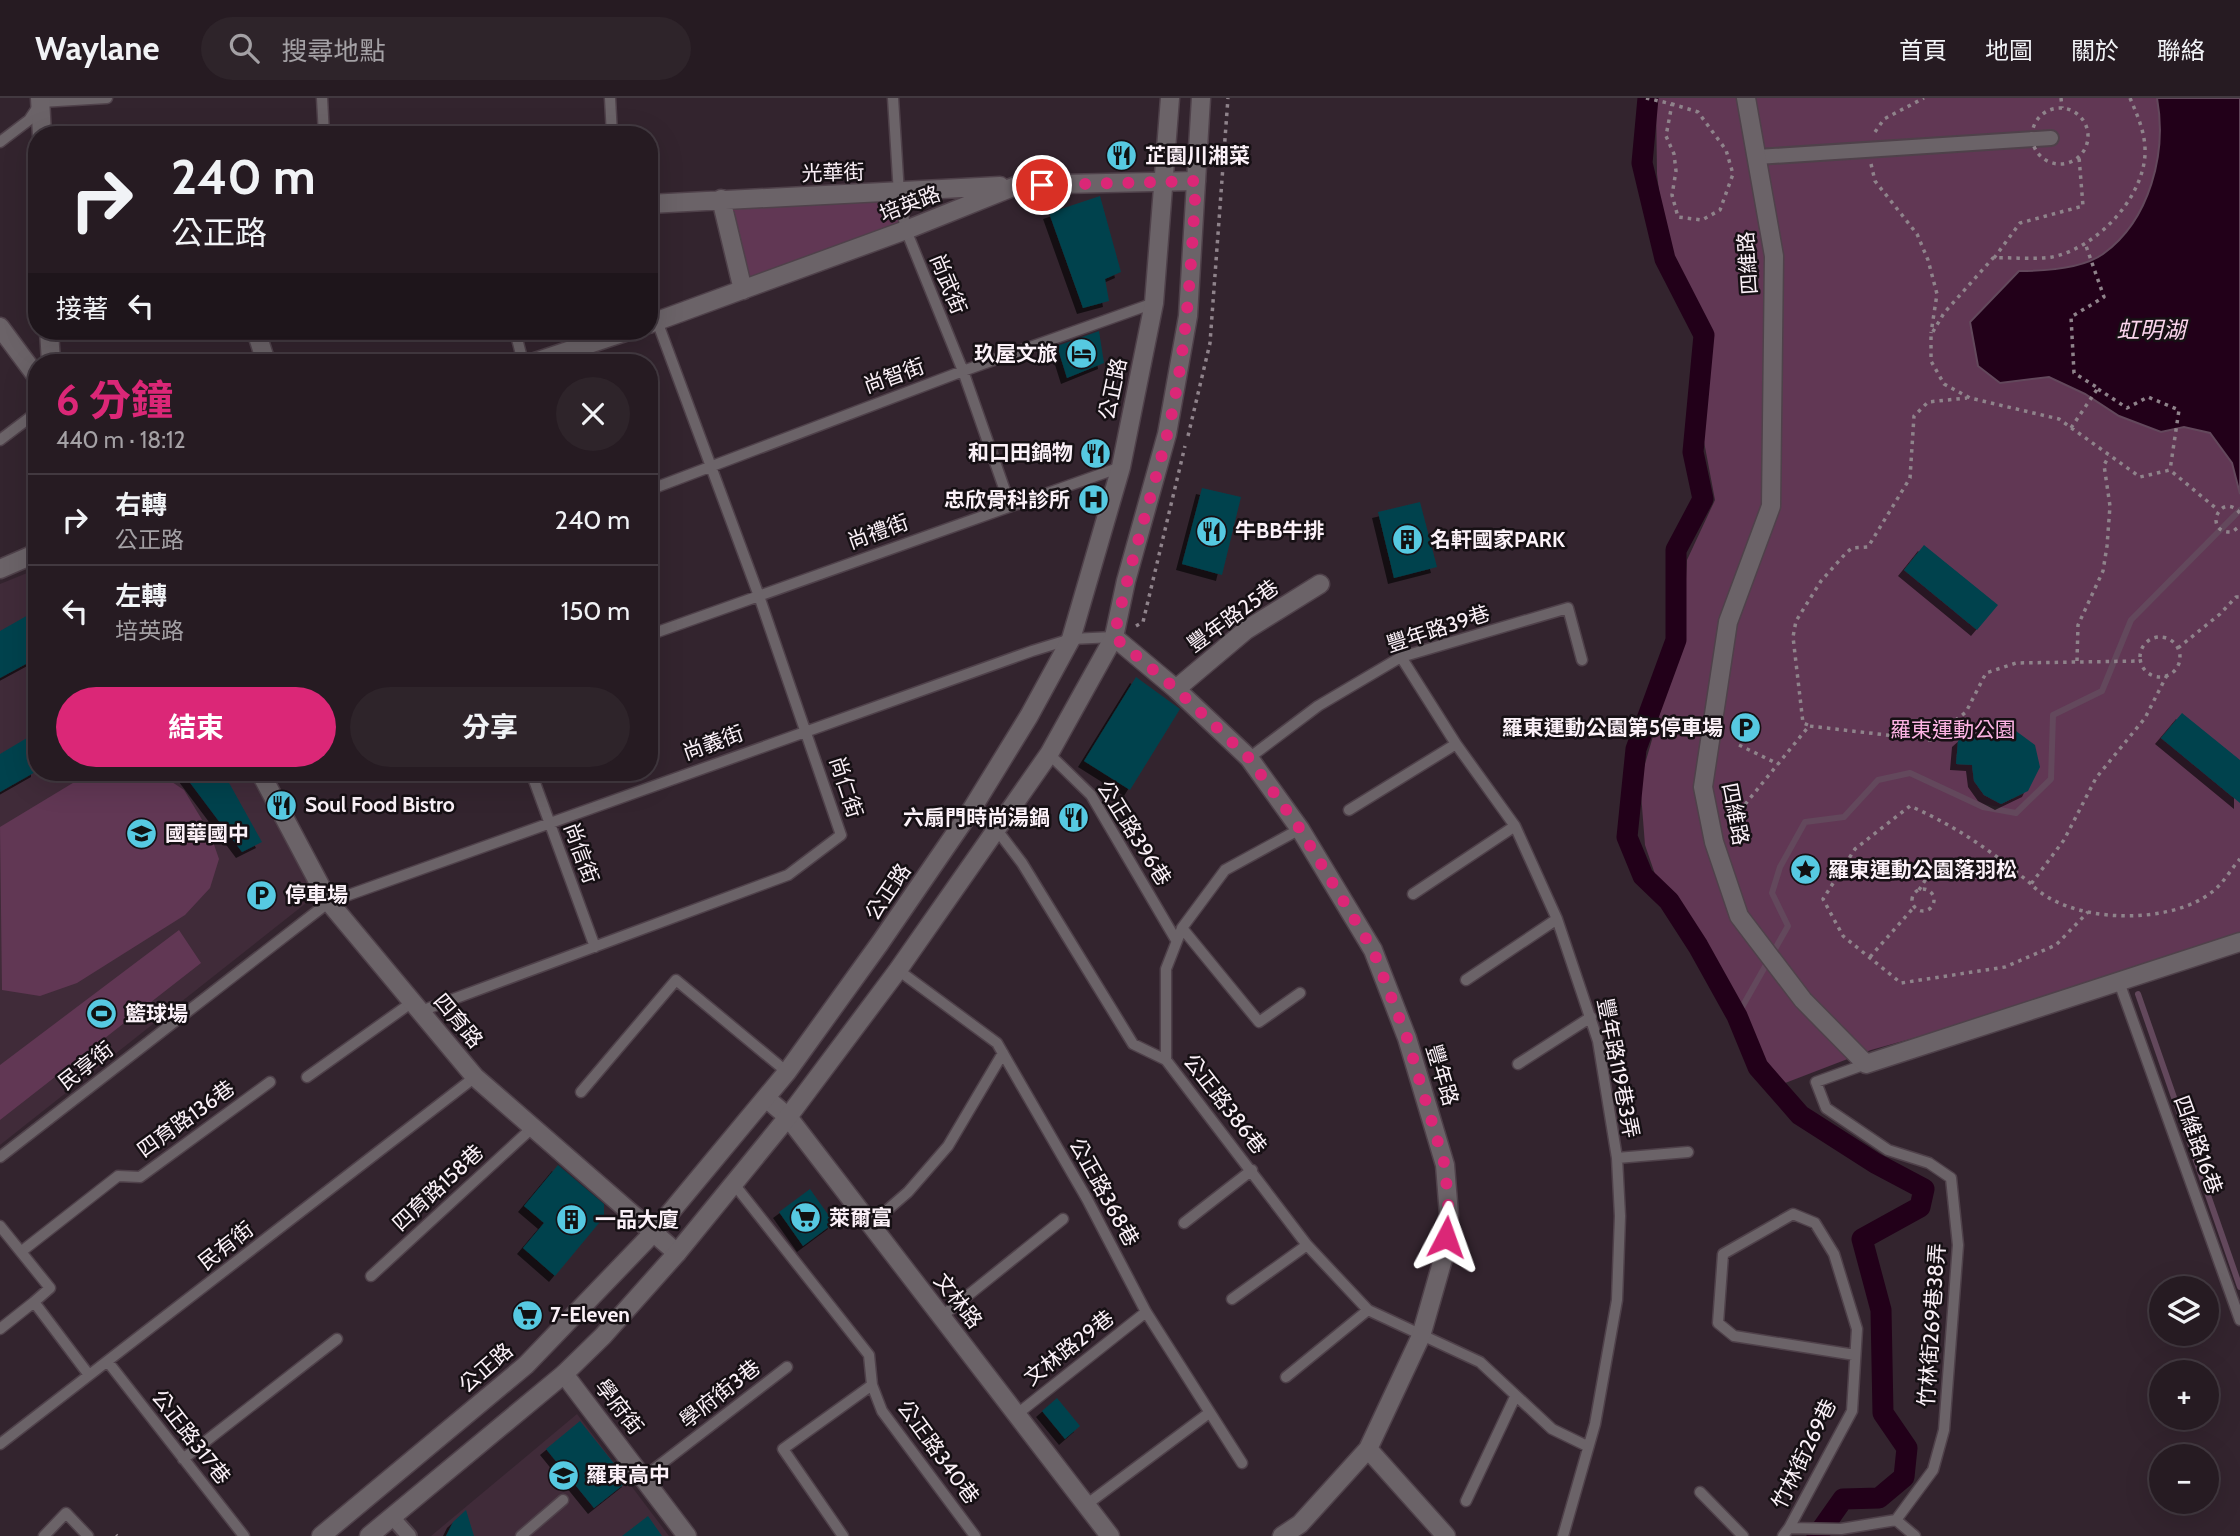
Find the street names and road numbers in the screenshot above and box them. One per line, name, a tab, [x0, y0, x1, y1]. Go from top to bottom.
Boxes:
street label: 光華街	[801, 159, 865, 186]
street label: 培英路	[876, 181, 944, 226]
street label: 四維路	[1733, 231, 1762, 295]
street label: 尚武街	[925, 250, 972, 318]
street label: 尚智街	[860, 353, 928, 398]
street label: 公正路	[1094, 355, 1131, 422]
street label: 尚禮街	[844, 509, 912, 554]
street label: 豐年路25巷	[1182, 574, 1283, 657]
street label: 豐年路39巷	[1383, 600, 1493, 657]
street label: 尚義街	[679, 720, 747, 765]
street label: 尚仁街	[825, 753, 868, 821]
street label: 公正路396巷	[1092, 776, 1177, 890]
street label: 四維路	[1717, 781, 1754, 847]
street label: 尚信街	[559, 819, 604, 887]
street label: 公正路	[860, 859, 916, 925]
street label: 四育路	[429, 989, 488, 1053]
street label: 豐年路119巷3弄	[1593, 996, 1644, 1140]
street label: 民享街	[53, 1036, 118, 1095]
street label: 豐年路	[1421, 1041, 1464, 1109]
street label: 公正路386巷	[1179, 1049, 1272, 1159]
street label: 四育路136巷	[132, 1075, 239, 1162]
street label: 四維路16巷	[2169, 1092, 2228, 1197]
street label: 公正路368巷	[1064, 1133, 1144, 1250]
street label: 四育路158巷	[387, 1139, 488, 1236]
street label: 民有街	[193, 1216, 258, 1275]
street label: 竹林街269巷38弄	[1913, 1242, 1950, 1408]
street label: 文林路	[929, 1268, 988, 1333]
street label: 文林路29巷	[1019, 1305, 1119, 1390]
street label: 公正路	[454, 1338, 518, 1398]
street label: 學府街3巷	[674, 1354, 765, 1433]
street label: 學府街	[590, 1374, 649, 1439]
street label: 公正路317巷	[147, 1385, 236, 1489]
street label: 公正路340巷	[892, 1395, 984, 1508]
street label: 竹林街269巷	[1766, 1395, 1841, 1513]

